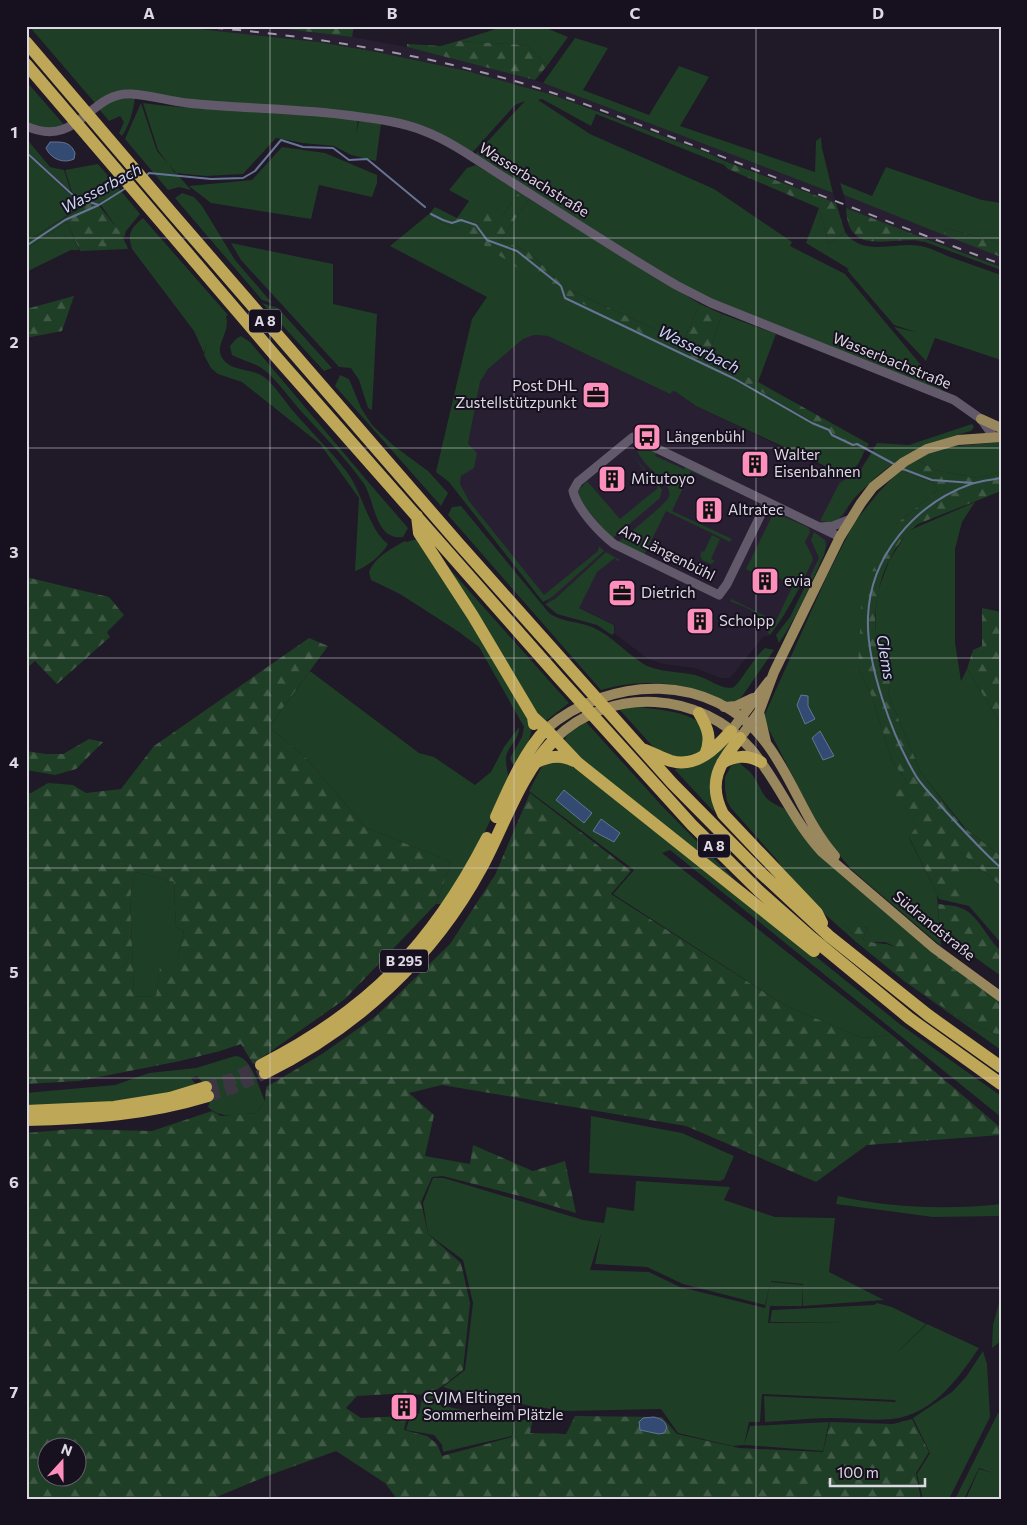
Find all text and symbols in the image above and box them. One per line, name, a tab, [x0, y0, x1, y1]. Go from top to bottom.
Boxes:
text: A	[143, 3, 155, 22]
text: B	[387, 3, 398, 22]
text: C	[630, 3, 641, 22]
text: D	[872, 3, 884, 22]
text: 1	[10, 122, 18, 141]
street label: Wasserbachstraße	[476, 138, 593, 220]
water label: Wasserbach	[57, 158, 144, 217]
road number: A 8	[249, 310, 281, 332]
water label: Wasserbach	[655, 321, 743, 376]
street label: Wasserbachstraße	[830, 328, 954, 392]
text: 2	[9, 332, 19, 351]
place label: Post DHL Zustellstützpunkt	[455, 376, 577, 411]
office icon: Post DHL Zustellstützpunkt	[581, 380, 611, 410]
bus stop icon: Längenbühl	[632, 422, 662, 452]
place label: Längenbühl	[666, 427, 745, 445]
place label: Walter Eisenbahnen	[774, 445, 861, 480]
building icon: Walter Eisenbahnen	[740, 449, 770, 479]
building icon: Mitutoyo	[597, 464, 627, 494]
place label: Mitutoyo	[631, 469, 695, 487]
building icon: Altratec	[694, 495, 724, 525]
place label: Altratec	[728, 500, 783, 518]
street label: Am Längenbühl	[616, 520, 719, 584]
text: 3	[9, 542, 19, 561]
building icon: evia	[750, 566, 780, 596]
place label: evia	[784, 571, 811, 589]
office icon: Dietrich	[607, 578, 637, 608]
place label: Dietrich	[641, 583, 696, 601]
building icon: Scholpp	[685, 606, 715, 636]
place label: Scholpp	[719, 611, 774, 629]
water label: Glems	[873, 633, 900, 681]
text: 4	[9, 752, 19, 771]
road number: A 8	[698, 834, 730, 858]
street label: Südrandstraße	[890, 887, 979, 964]
road number: B 295	[380, 949, 428, 972]
text: 5	[9, 962, 19, 981]
text: 6	[9, 1172, 19, 1191]
text: 7	[10, 1382, 19, 1401]
place label: CVJM Eltingen Sommerheim Plätzle	[423, 1388, 564, 1423]
building icon: CVJM Eltingen Sommerheim Plätzle	[389, 1392, 419, 1422]
north arrow	[38, 1438, 88, 1488]
text: N	[59, 1440, 75, 1459]
scale bar	[830, 1455, 924, 1487]
text: 100 m	[837, 1463, 879, 1481]

